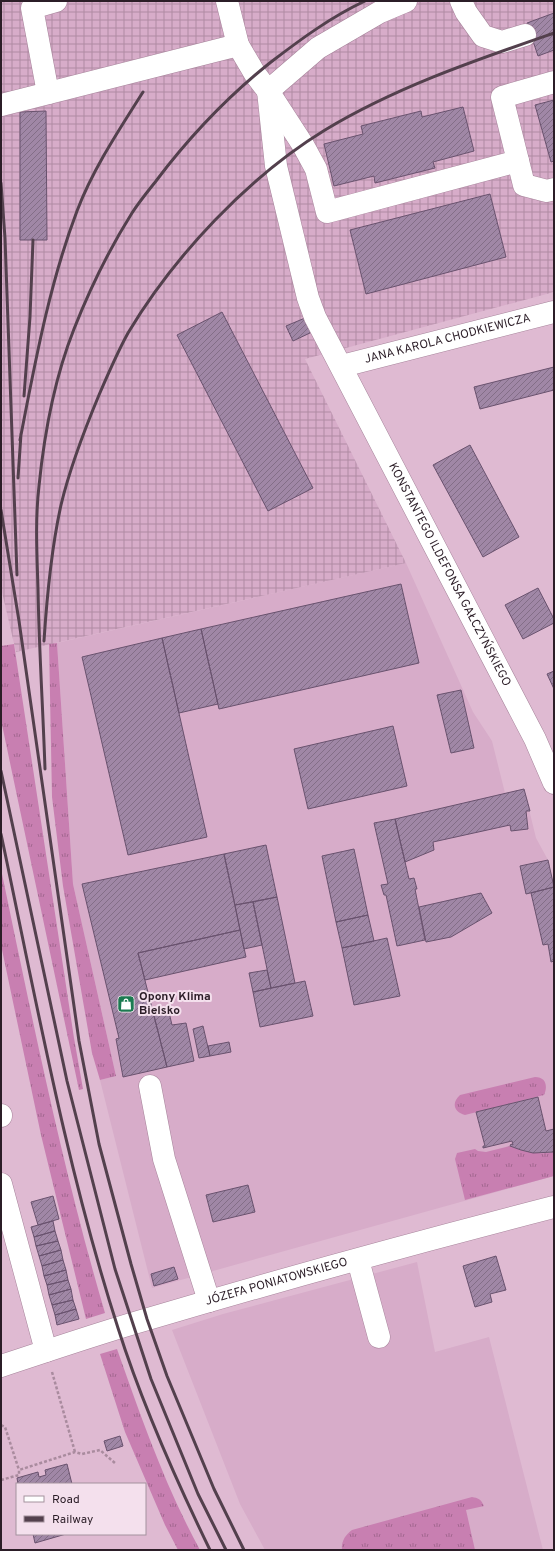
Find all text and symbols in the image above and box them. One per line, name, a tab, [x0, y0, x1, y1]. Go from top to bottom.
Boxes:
street label: JANA KAROLA CHODKIEWICZA	[363, 310, 532, 368]
street label: KONSTANTEGO ILDEFONSA GAŁCZYŃSKIEGO	[384, 460, 514, 689]
place label: Opony Klima Bielsko	[139, 989, 211, 1019]
shop icon: Opony Klima Bielsko	[116, 994, 136, 1014]
street label: JÓZEFA PONIATOWSKIEGO	[203, 1254, 349, 1310]
legend	[16, 1483, 146, 1535]
text: Road	[52, 1492, 80, 1508]
text: Railway	[52, 1512, 93, 1528]

